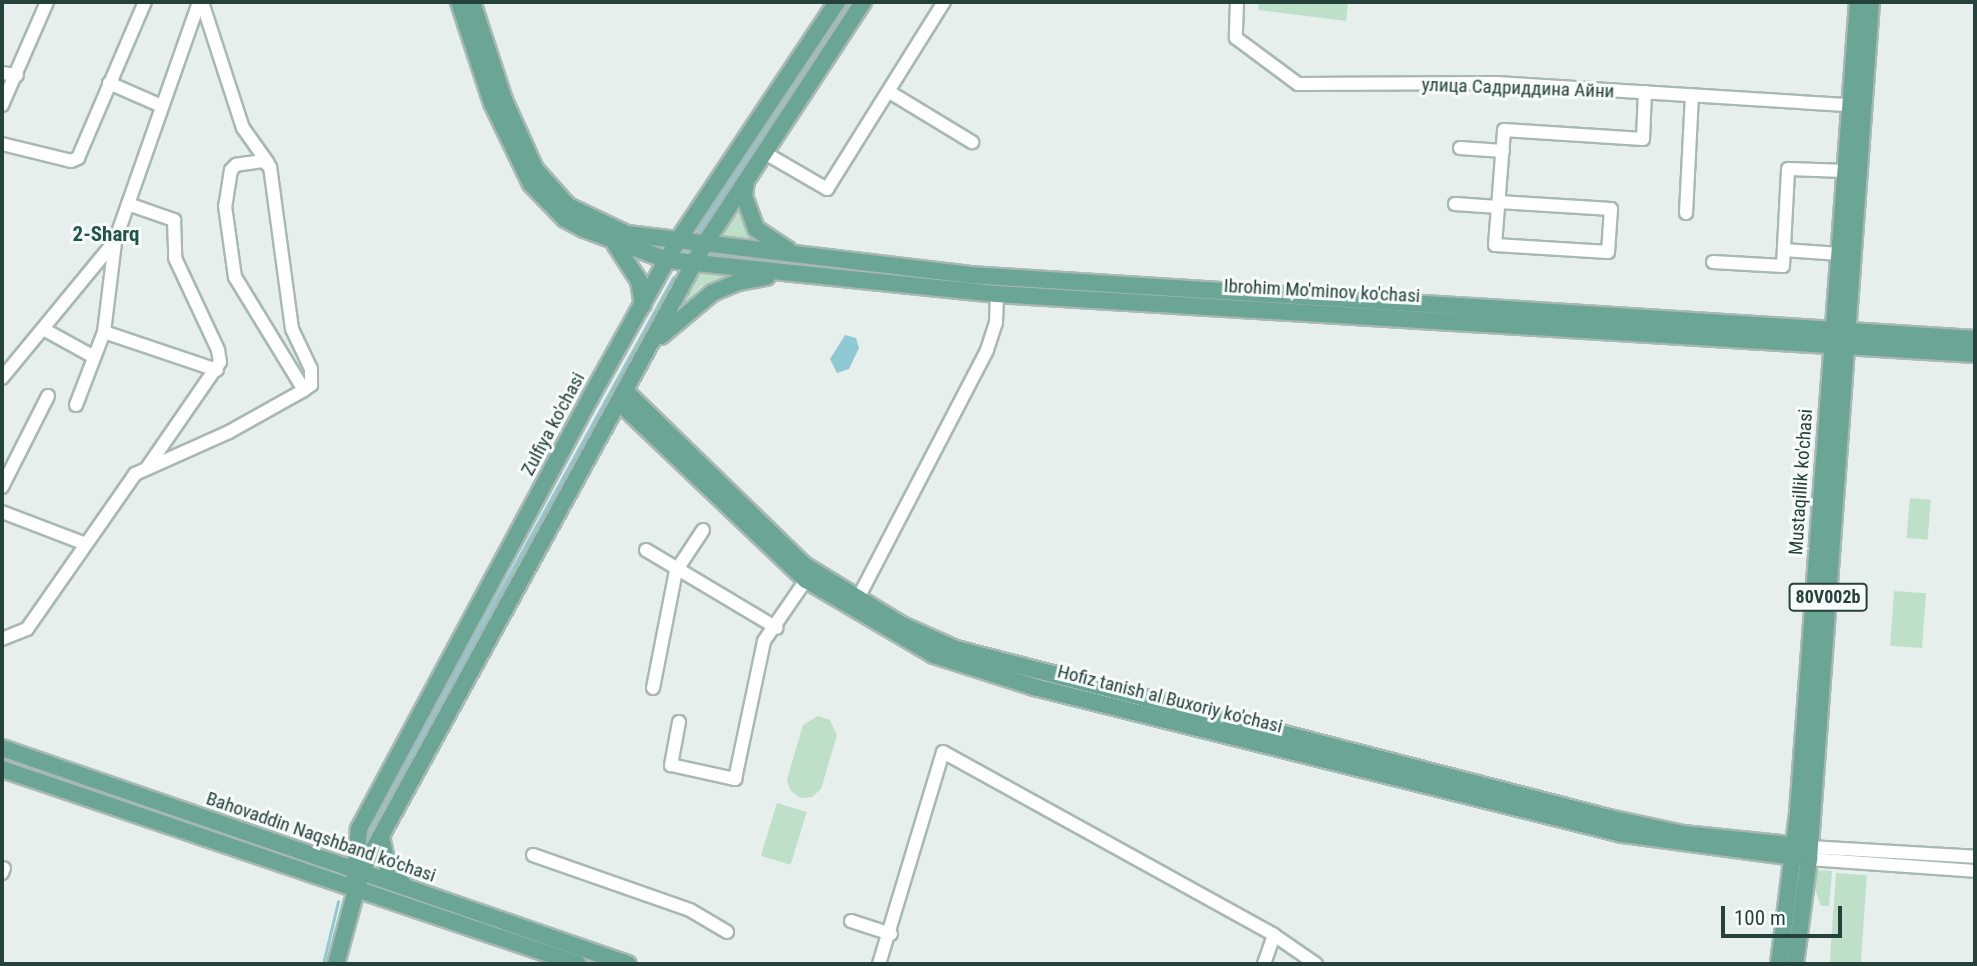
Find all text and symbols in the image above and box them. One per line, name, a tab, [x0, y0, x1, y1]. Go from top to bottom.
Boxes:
street label: улица Садриддина Айни	[1421, 73, 1615, 103]
district label: 2-Sharq	[73, 221, 139, 247]
street label: Ibrohim Mo'minov ko'chasi	[1223, 274, 1421, 308]
street label: Zulfiya ko'chasi	[516, 369, 590, 479]
street label: Mustaqillik ko'chasi	[1785, 408, 1817, 556]
road number: 80V002b	[1788, 582, 1868, 612]
street label: Hofiz tanish al Buxoriy ko'chasi	[1055, 660, 1285, 738]
street label: Bahovaddin Naqshband ko'chasi	[203, 787, 439, 887]
scale bar	[1725, 892, 1846, 936]
text: 100 m	[1734, 906, 1786, 930]

